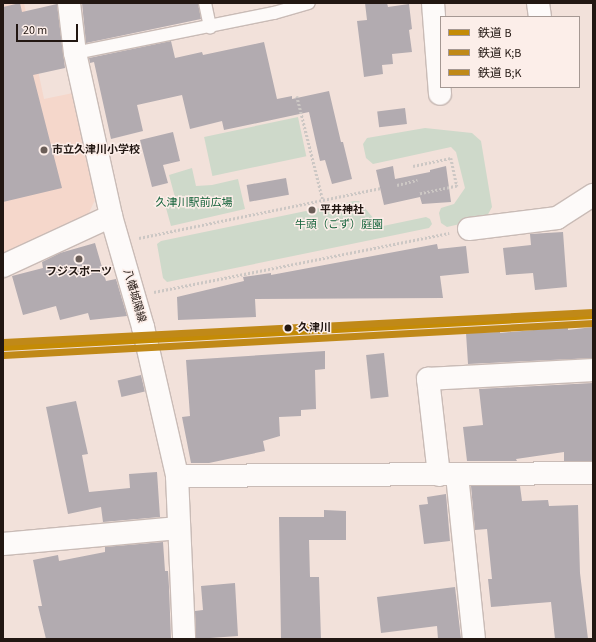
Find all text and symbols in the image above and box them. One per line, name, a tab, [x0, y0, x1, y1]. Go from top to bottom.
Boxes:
scale bar	[18, 16, 80, 42]
legend	[440, 16, 580, 88]
text: 20 m	[23, 22, 47, 39]
text: 鉄道 B	[478, 25, 511, 42]
text: 鉄道 K;B	[478, 45, 521, 62]
text: 鉄道 B;K	[478, 65, 521, 82]
place label: 市立久津川小学校	[52, 143, 140, 157]
marker: 市立久津川小学校	[39, 145, 49, 155]
park label: 久津川駅前広場	[156, 196, 232, 210]
place label: 平井神社	[320, 203, 364, 217]
marker: 平井神社	[307, 205, 317, 215]
park label: 牛頭（ごず）庭園	[295, 218, 383, 232]
marker: フジスポーツ	[74, 254, 84, 264]
place label: フジスポーツ	[46, 265, 112, 279]
street label: 八幡城陽線	[120, 268, 148, 324]
marker: 久津川	[281, 321, 295, 335]
place label: 久津川	[298, 321, 331, 335]

